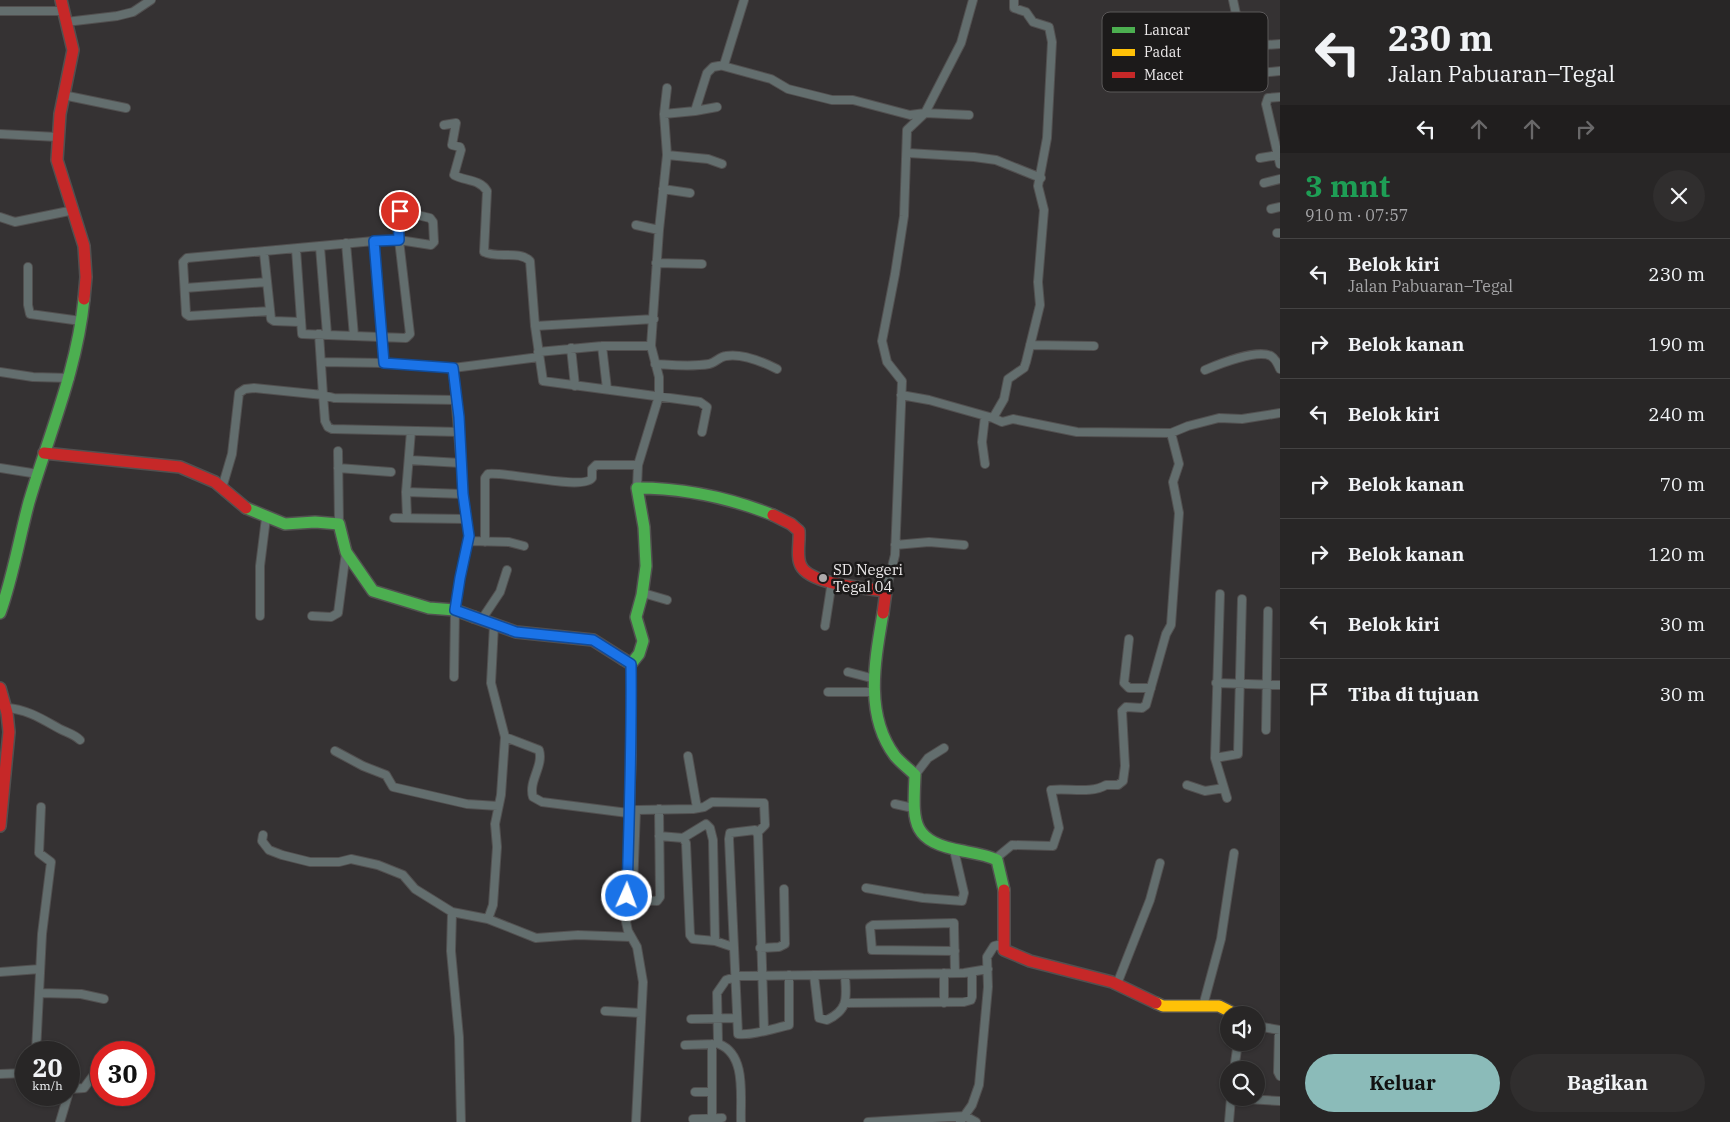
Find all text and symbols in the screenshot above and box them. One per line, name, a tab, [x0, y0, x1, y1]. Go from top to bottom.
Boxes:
legend	[1102, 12, 1268, 92]
text: 230 m	[1388, 15, 1493, 61]
icon: left	[1305, 20, 1370, 85]
text: Lancar	[1144, 21, 1191, 39]
text: Padat	[1144, 43, 1181, 61]
text: Jalan Pabuaran–Tegal	[1388, 59, 1615, 88]
text: Macet	[1144, 66, 1183, 84]
icon: left	[1412, 115, 1440, 143]
icon: ahead	[1465, 115, 1493, 143]
icon: ahead	[1518, 115, 1546, 143]
icon: right	[1571, 115, 1599, 143]
text: 3 mnt	[1305, 166, 1390, 205]
button: close	[1653, 170, 1705, 222]
pin	[379, 190, 421, 232]
icon: arrive	[386, 197, 414, 225]
text: 910 m · 07:57	[1305, 205, 1408, 225]
text: Belok kiri	[1348, 252, 1440, 276]
icon: left	[1305, 260, 1333, 288]
text: 230 m	[1648, 262, 1705, 286]
text: Jalan Pabuaran–Tegal	[1348, 276, 1513, 296]
icon: right	[1305, 330, 1333, 358]
text: Belok kanan	[1348, 332, 1464, 356]
text: 190 m	[1648, 332, 1705, 356]
icon: left	[1305, 400, 1333, 428]
text: Belok kiri	[1348, 402, 1440, 426]
text: 240 m	[1648, 402, 1705, 426]
icon: right	[1305, 470, 1333, 498]
text: Belok kanan	[1348, 472, 1464, 496]
text: 70 m	[1660, 472, 1705, 496]
icon: right	[1305, 540, 1333, 568]
text: Belok kanan	[1348, 542, 1464, 566]
text: 120 m	[1648, 542, 1705, 566]
place label: SD Negeri Tegal 04	[833, 560, 903, 596]
marker: SD Negeri Tegal 04	[817, 572, 829, 584]
icon: left	[1305, 610, 1333, 638]
text: Belok kiri	[1348, 612, 1440, 636]
text: 30 m	[1660, 612, 1705, 636]
icon: arrive	[1305, 680, 1333, 708]
text: Tiba di tujuan	[1348, 682, 1479, 706]
text: 30 m	[1660, 682, 1705, 706]
position arrow	[600, 869, 652, 921]
map controls	[1220, 1006, 1265, 1106]
button: sound	[1220, 1006, 1265, 1051]
speed limit sign: 30	[90, 1041, 155, 1106]
text: 20	[32, 1051, 63, 1084]
button: Keluar	[1305, 1054, 1500, 1112]
button: Bagikan	[1510, 1054, 1705, 1112]
button: search	[1220, 1061, 1265, 1106]
text: km/h	[32, 1078, 63, 1093]

